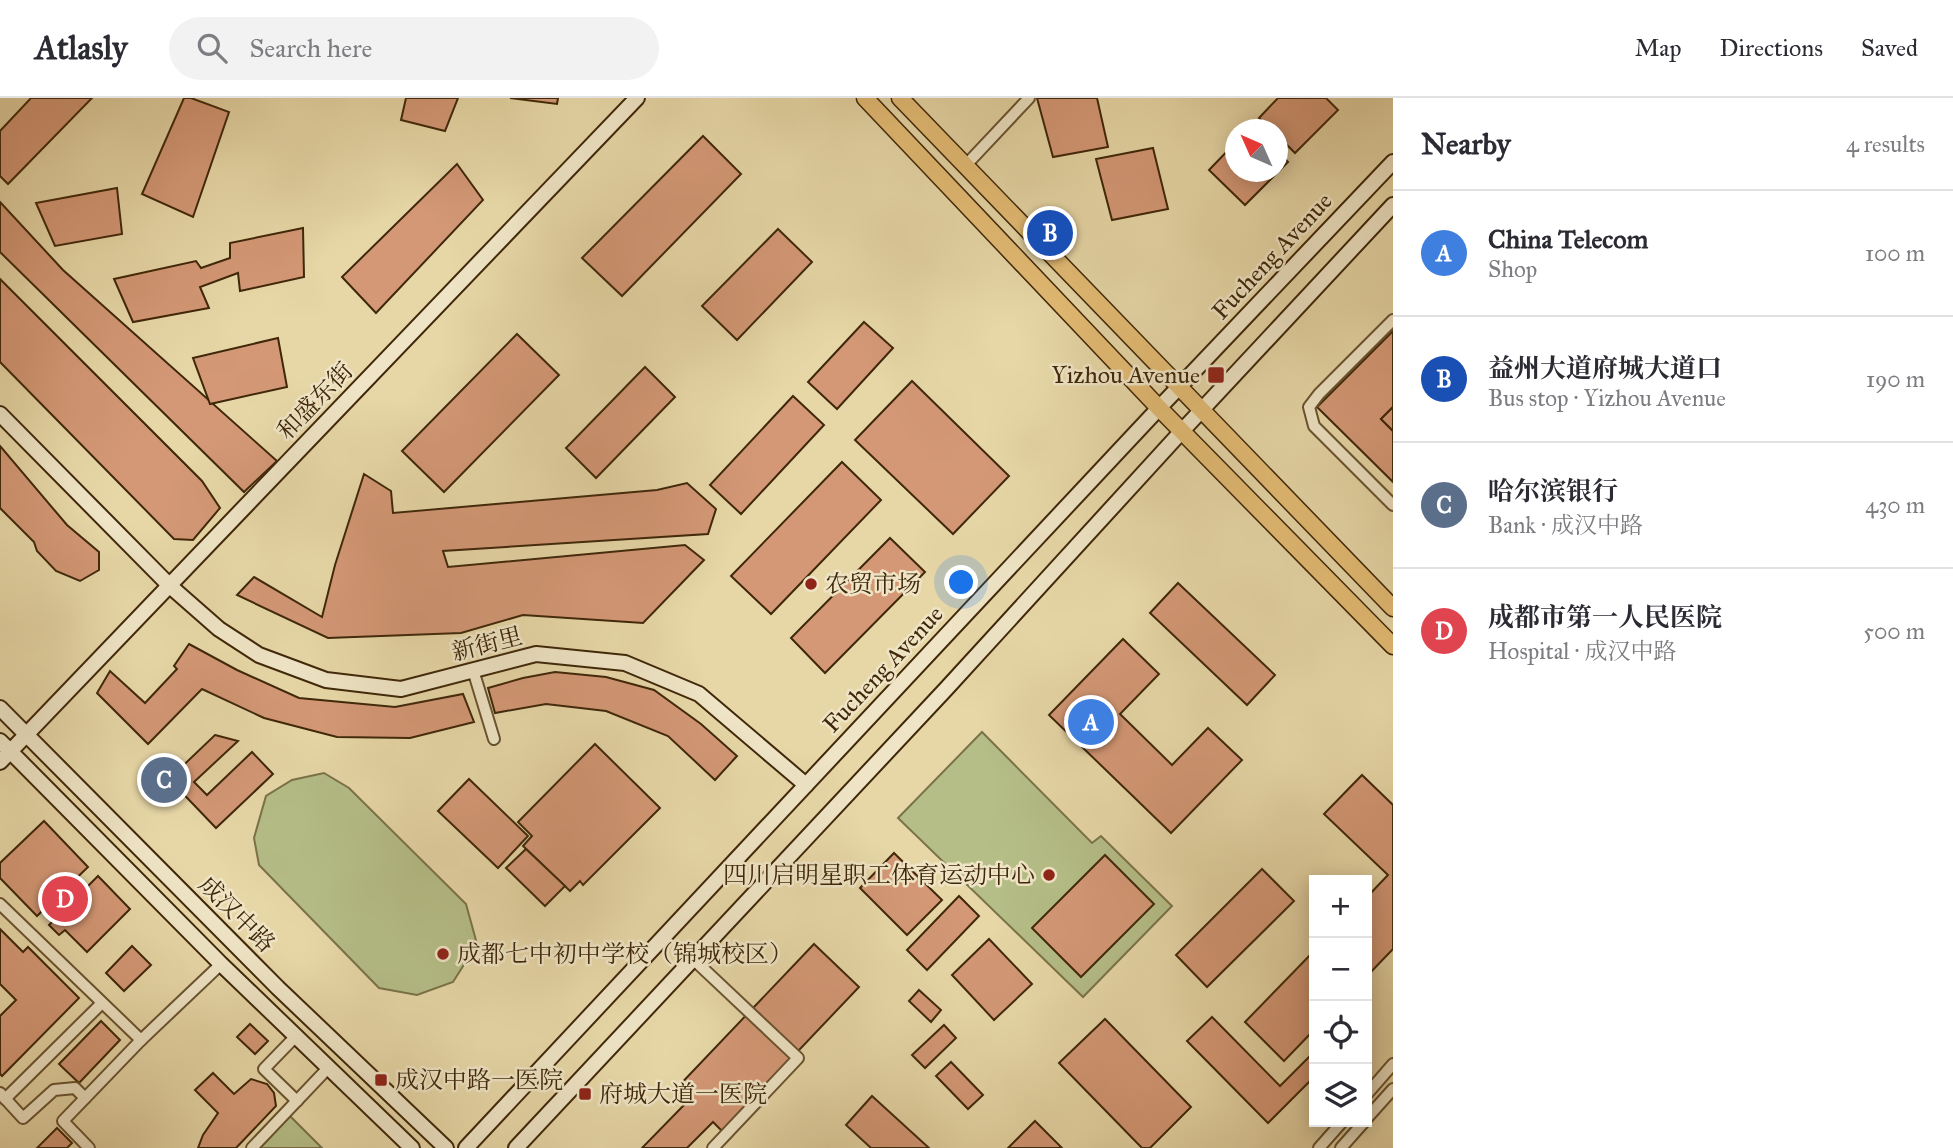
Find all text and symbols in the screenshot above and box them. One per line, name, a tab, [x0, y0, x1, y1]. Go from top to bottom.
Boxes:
search box	[169, 17, 659, 80]
text: Atlasly	[35, 28, 127, 68]
icon: search	[193, 29, 231, 67]
text: Search here	[249, 32, 372, 64]
text: Map	[1635, 33, 1682, 63]
text: Directions	[1720, 33, 1823, 63]
text: Saved	[1861, 33, 1918, 63]
north arrow	[1225, 119, 1288, 182]
text: Nearby	[1421, 126, 1511, 162]
text: 4 results	[1846, 130, 1925, 158]
street label: Fucheng Avenue	[1205, 186, 1339, 326]
pin: B	[1027, 207, 1073, 259]
text: China Telecom	[1488, 223, 1648, 255]
text: A	[1436, 239, 1452, 267]
text: 100 m	[1865, 239, 1925, 267]
text: Shop	[1488, 255, 1537, 283]
text: 益州大道府城大道口	[1488, 352, 1722, 384]
street label: 和盛东街	[271, 356, 359, 446]
place label: Yizhou Avenue	[1052, 360, 1200, 390]
marker: Yizhou Avenue	[1206, 365, 1226, 385]
text: B	[1436, 365, 1452, 393]
text: 190 m	[1866, 365, 1925, 393]
text: Bus stop · Yizhou Avenue	[1488, 384, 1726, 412]
text: 哈尔滨银行	[1488, 475, 1618, 507]
text: C	[1436, 491, 1452, 519]
text: 430 m	[1865, 491, 1925, 519]
text: Bank · 成汉中路	[1488, 511, 1643, 539]
your location	[944, 565, 978, 599]
place label: 农贸市场	[825, 569, 921, 599]
marker: 农贸市场	[803, 576, 819, 592]
street label: Fucheng Avenue	[816, 599, 950, 739]
text: 成都市第一人民医院	[1488, 601, 1722, 633]
text: D	[1435, 617, 1453, 645]
text: 500 m	[1863, 617, 1925, 645]
street label: 新街里	[448, 621, 526, 667]
text: Hospital · 成汉中路	[1488, 637, 1677, 665]
pin: A	[1068, 696, 1114, 748]
pin: C	[141, 754, 187, 806]
place label: 四川启明星职工体育运动中心	[723, 860, 1035, 890]
marker: 四川启明星职工体育运动中心	[1041, 867, 1057, 883]
street label: 成汉中路	[192, 869, 282, 959]
pin: D	[42, 873, 88, 925]
map controls	[1309, 875, 1372, 1127]
button: +	[1309, 875, 1372, 938]
button: −	[1309, 938, 1372, 1001]
place label: 成都七中初中学校（锦城校区）	[457, 939, 793, 969]
marker: 成都七中初中学校（锦城校区）	[435, 946, 451, 962]
button: locate	[1309, 1001, 1372, 1064]
button: layers	[1309, 1064, 1372, 1127]
place label: 成汉中路一医院	[395, 1065, 563, 1095]
marker: 成汉中路一医院	[373, 1072, 389, 1088]
place label: 府城大道一医院	[599, 1079, 767, 1109]
marker: 府城大道一医院	[577, 1086, 593, 1102]

